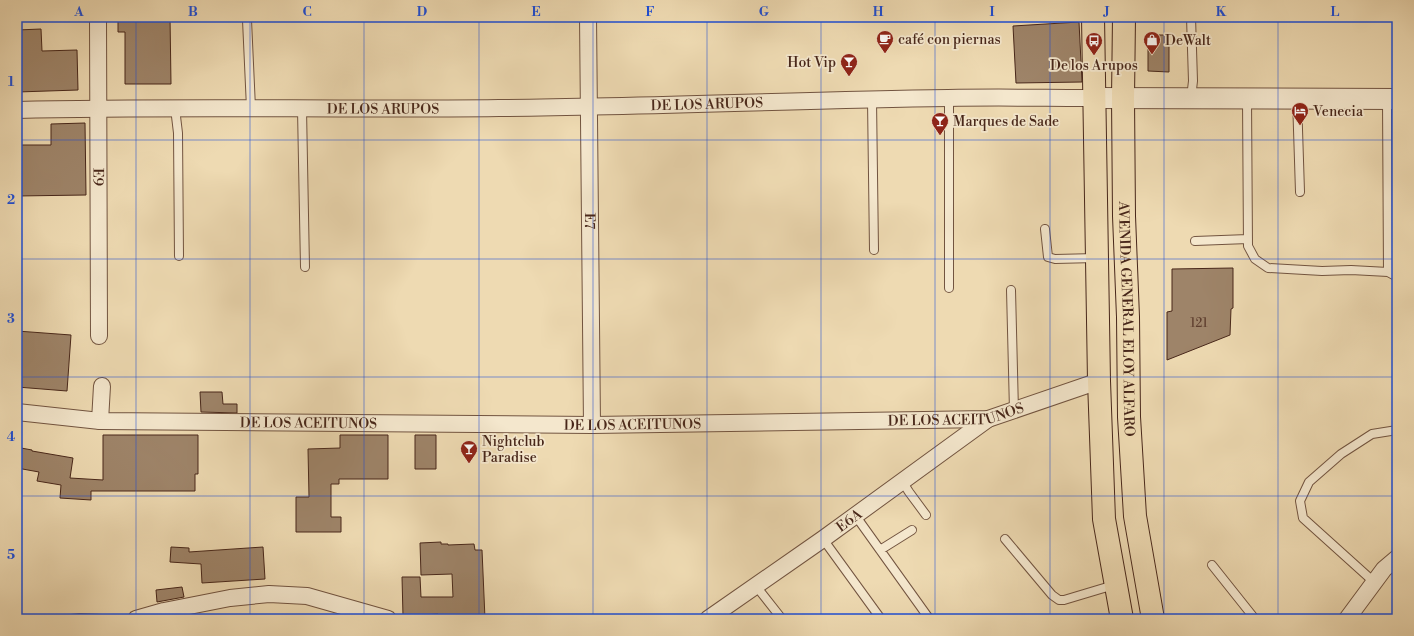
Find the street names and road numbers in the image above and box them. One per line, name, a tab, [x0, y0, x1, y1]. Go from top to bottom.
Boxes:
street label: DE LOS ARUPOS	[651, 94, 763, 115]
street label: DE LOS ARUPOS	[327, 100, 439, 119]
street label: E9	[88, 168, 107, 186]
street label: AVENIDA GENERAL ELOY ALFARO	[1114, 200, 1138, 437]
street label: E7	[580, 213, 598, 229]
street label: DE LOS ACEITUNOS	[888, 399, 1026, 431]
street label: DE LOS ACEITUNOS	[240, 414, 377, 433]
street label: DE LOS ACEITUNOS	[564, 415, 701, 435]
street label: E6A	[833, 505, 866, 536]

